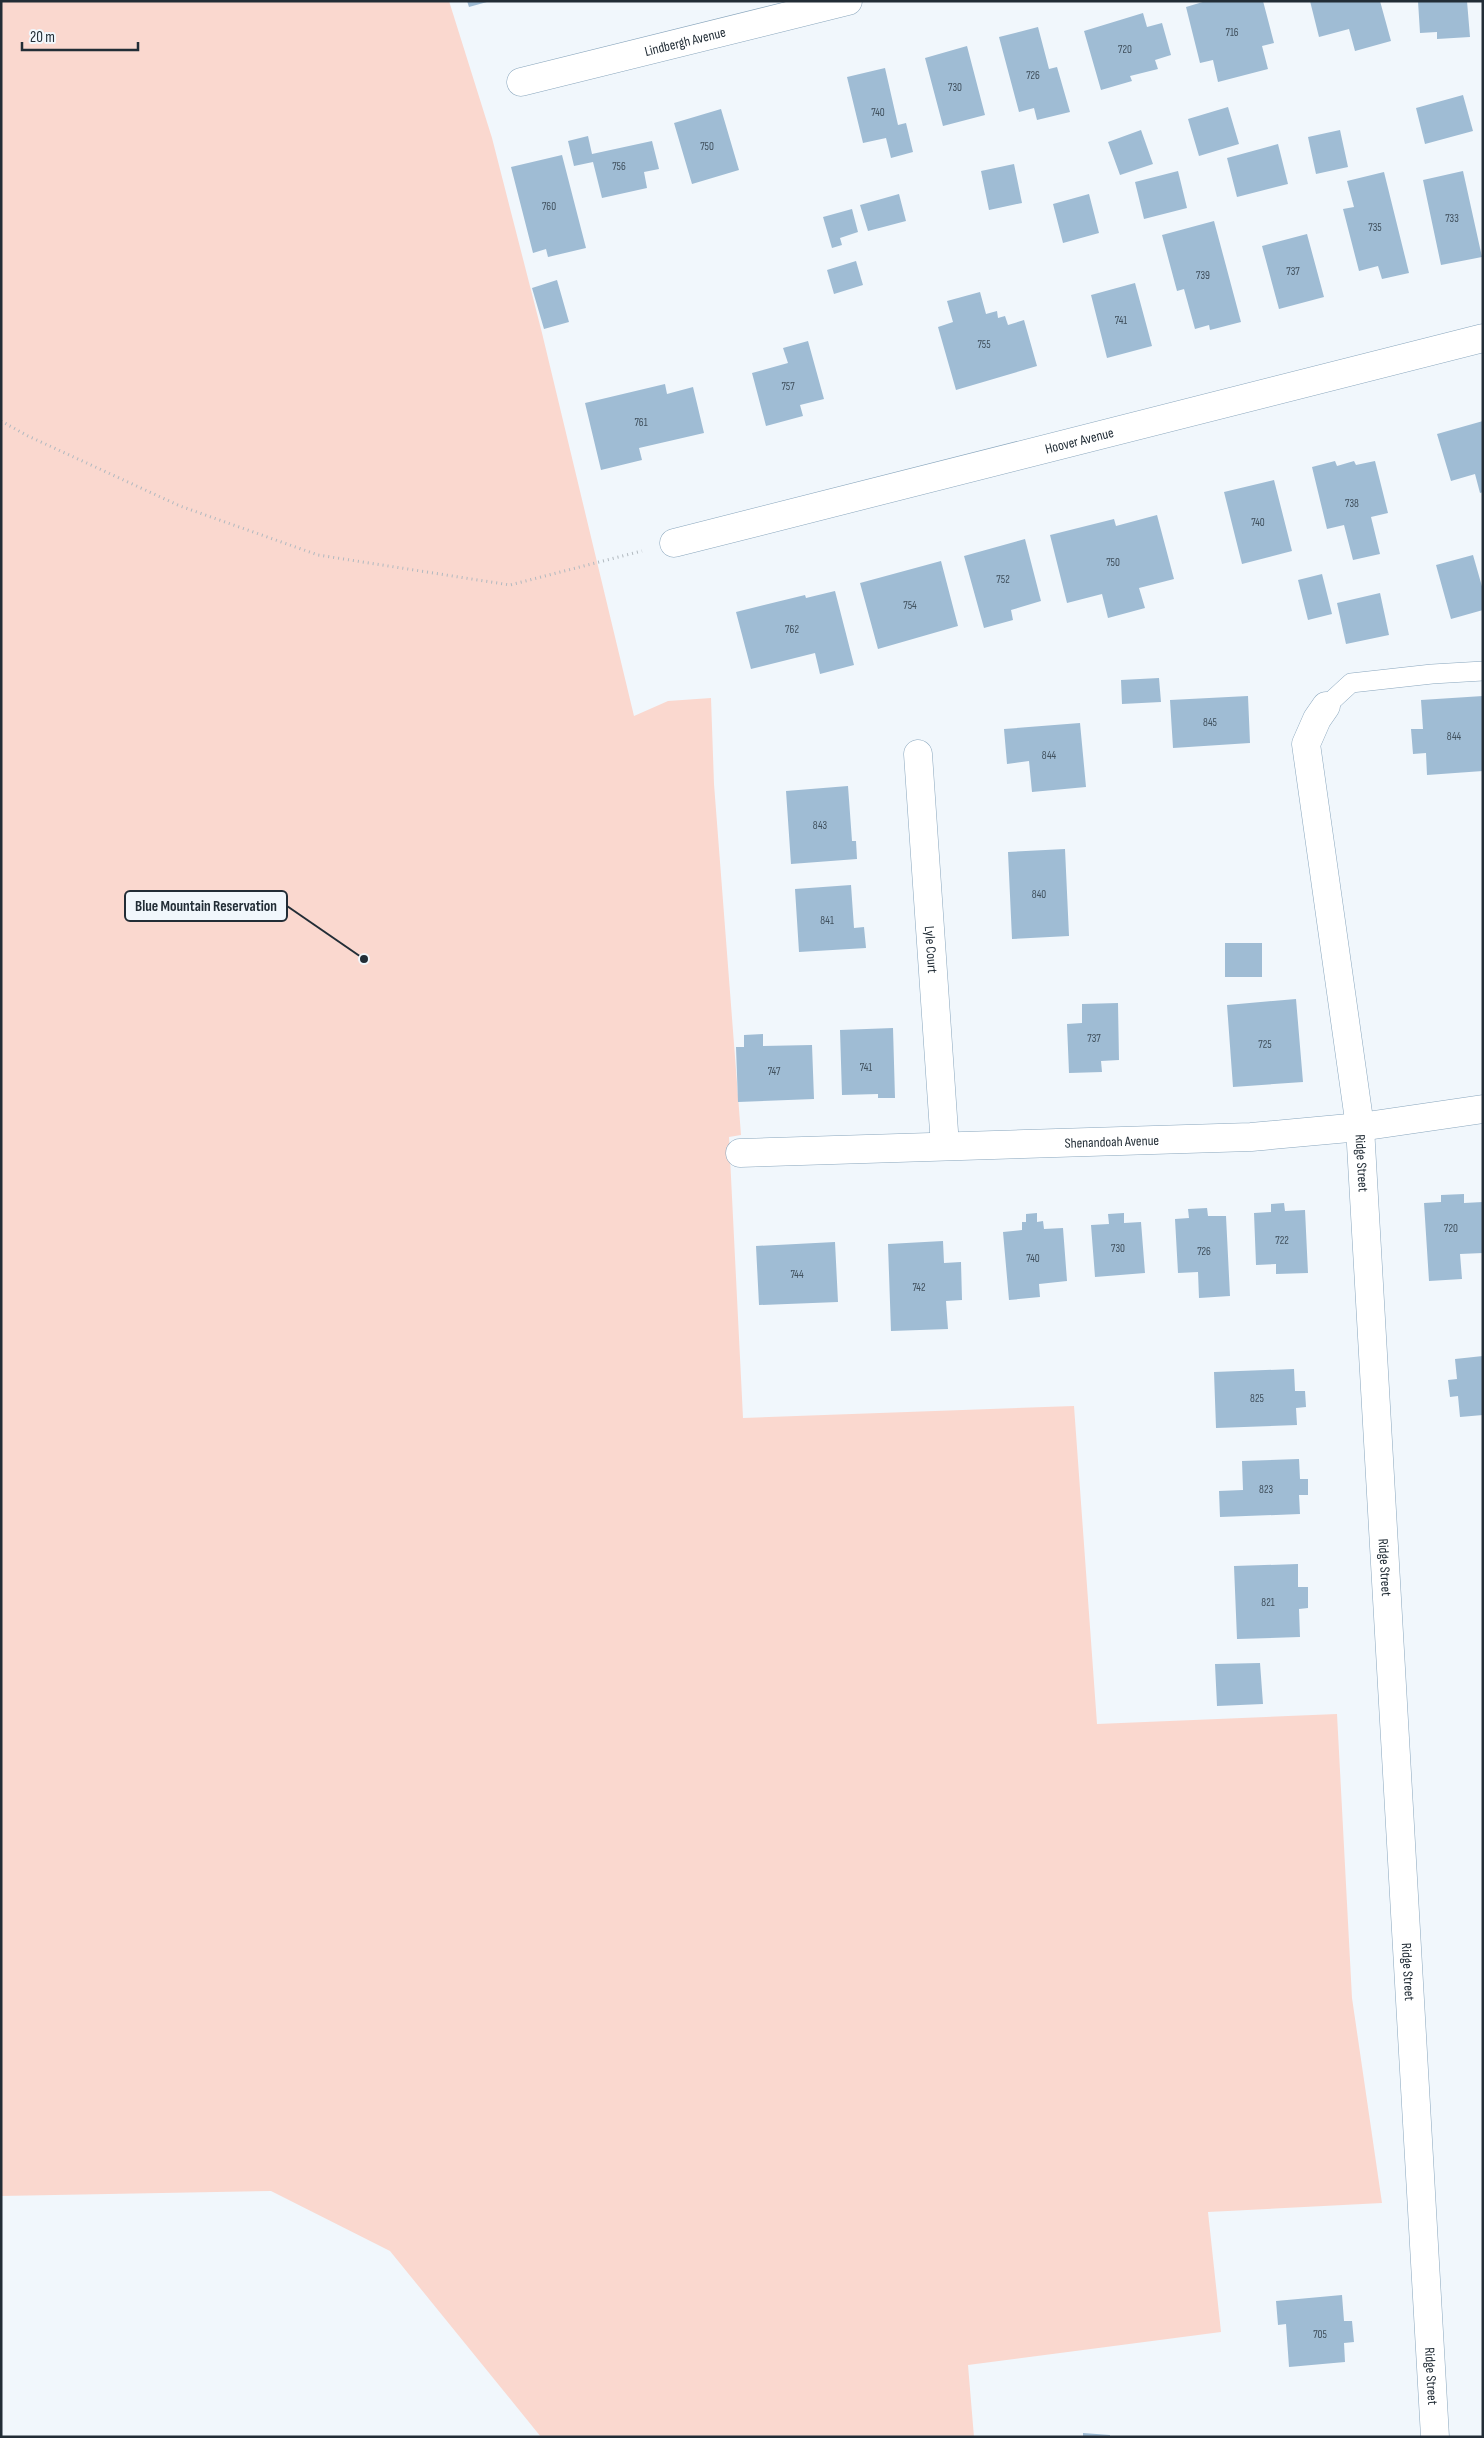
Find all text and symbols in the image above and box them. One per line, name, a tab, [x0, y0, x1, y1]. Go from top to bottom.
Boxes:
scale bar	[22, 20, 139, 52]
street label: Lindbergh Avenue	[643, 23, 727, 60]
house number: 716	[1225, 26, 1239, 39]
text: 20 m	[30, 28, 55, 47]
house number: 720	[1118, 43, 1132, 56]
house number: 726	[1026, 69, 1040, 82]
house number: 730	[948, 81, 962, 94]
house number: 740	[871, 106, 885, 119]
house number: 750	[700, 140, 714, 153]
house number: 756	[612, 160, 626, 173]
house number: 760	[542, 200, 556, 213]
house number: 733	[1445, 212, 1459, 225]
house number: 735	[1368, 221, 1382, 234]
house number: 737	[1286, 265, 1300, 278]
house number: 739	[1196, 269, 1210, 282]
house number: 741	[1115, 314, 1127, 327]
house number: 755	[977, 338, 991, 351]
house number: 757	[781, 380, 795, 393]
house number: 761	[634, 416, 648, 429]
street label: Hoover Avenue	[1043, 423, 1115, 457]
house number: 738	[1345, 497, 1359, 510]
house number: 740	[1251, 516, 1265, 529]
house number: 750	[1106, 556, 1120, 569]
house number: 752	[996, 573, 1010, 586]
house number: 754	[903, 599, 917, 612]
house number: 762	[785, 623, 799, 636]
house number: 845	[1203, 716, 1217, 729]
house number: 844	[1447, 730, 1462, 743]
house number: 844	[1042, 749, 1057, 762]
house number: 843	[813, 819, 828, 832]
house number: 840	[1032, 888, 1046, 901]
callout: Blue Mountain Reservation	[125, 891, 287, 921]
text: Blue Mountain Reservation	[135, 897, 277, 916]
house number: 841	[820, 914, 834, 927]
street label: Lyle Court	[921, 925, 942, 974]
house number: 737	[1087, 1032, 1101, 1045]
house number: 725	[1258, 1038, 1272, 1051]
house number: 741	[860, 1061, 872, 1074]
house number: 747	[768, 1065, 781, 1078]
street label: Shenandoah Avenue	[1064, 1131, 1159, 1151]
street label: Ridge Street	[1352, 1134, 1372, 1192]
house number: 720	[1444, 1222, 1458, 1235]
house number: 722	[1275, 1234, 1289, 1247]
house number: 730	[1111, 1242, 1125, 1255]
house number: 726	[1197, 1245, 1211, 1258]
house number: 740	[1026, 1252, 1040, 1265]
house number: 744	[790, 1268, 804, 1281]
house number: 742	[912, 1281, 926, 1294]
house number: 825	[1250, 1392, 1264, 1405]
house number: 823	[1259, 1483, 1273, 1496]
street label: Ridge Street	[1375, 1538, 1395, 1597]
house number: 821	[1261, 1596, 1275, 1609]
street label: Ridge Street	[1398, 1942, 1419, 2001]
house number: 705	[1313, 2328, 1327, 2341]
street label: Ridge Street	[1421, 2347, 1442, 2405]

